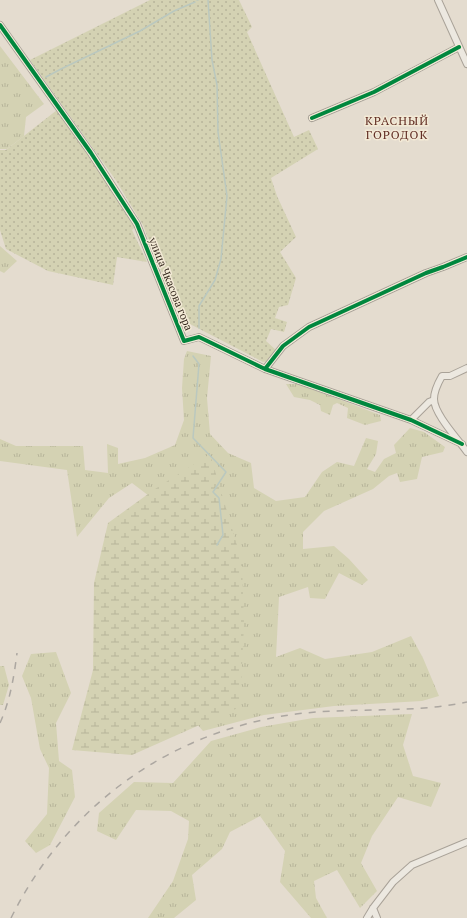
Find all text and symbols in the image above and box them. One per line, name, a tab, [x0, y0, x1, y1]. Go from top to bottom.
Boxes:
district label: КРАСНЫЙ ГОРОДОК	[365, 113, 429, 142]
street label: улица Чкасова гора	[146, 234, 196, 333]

